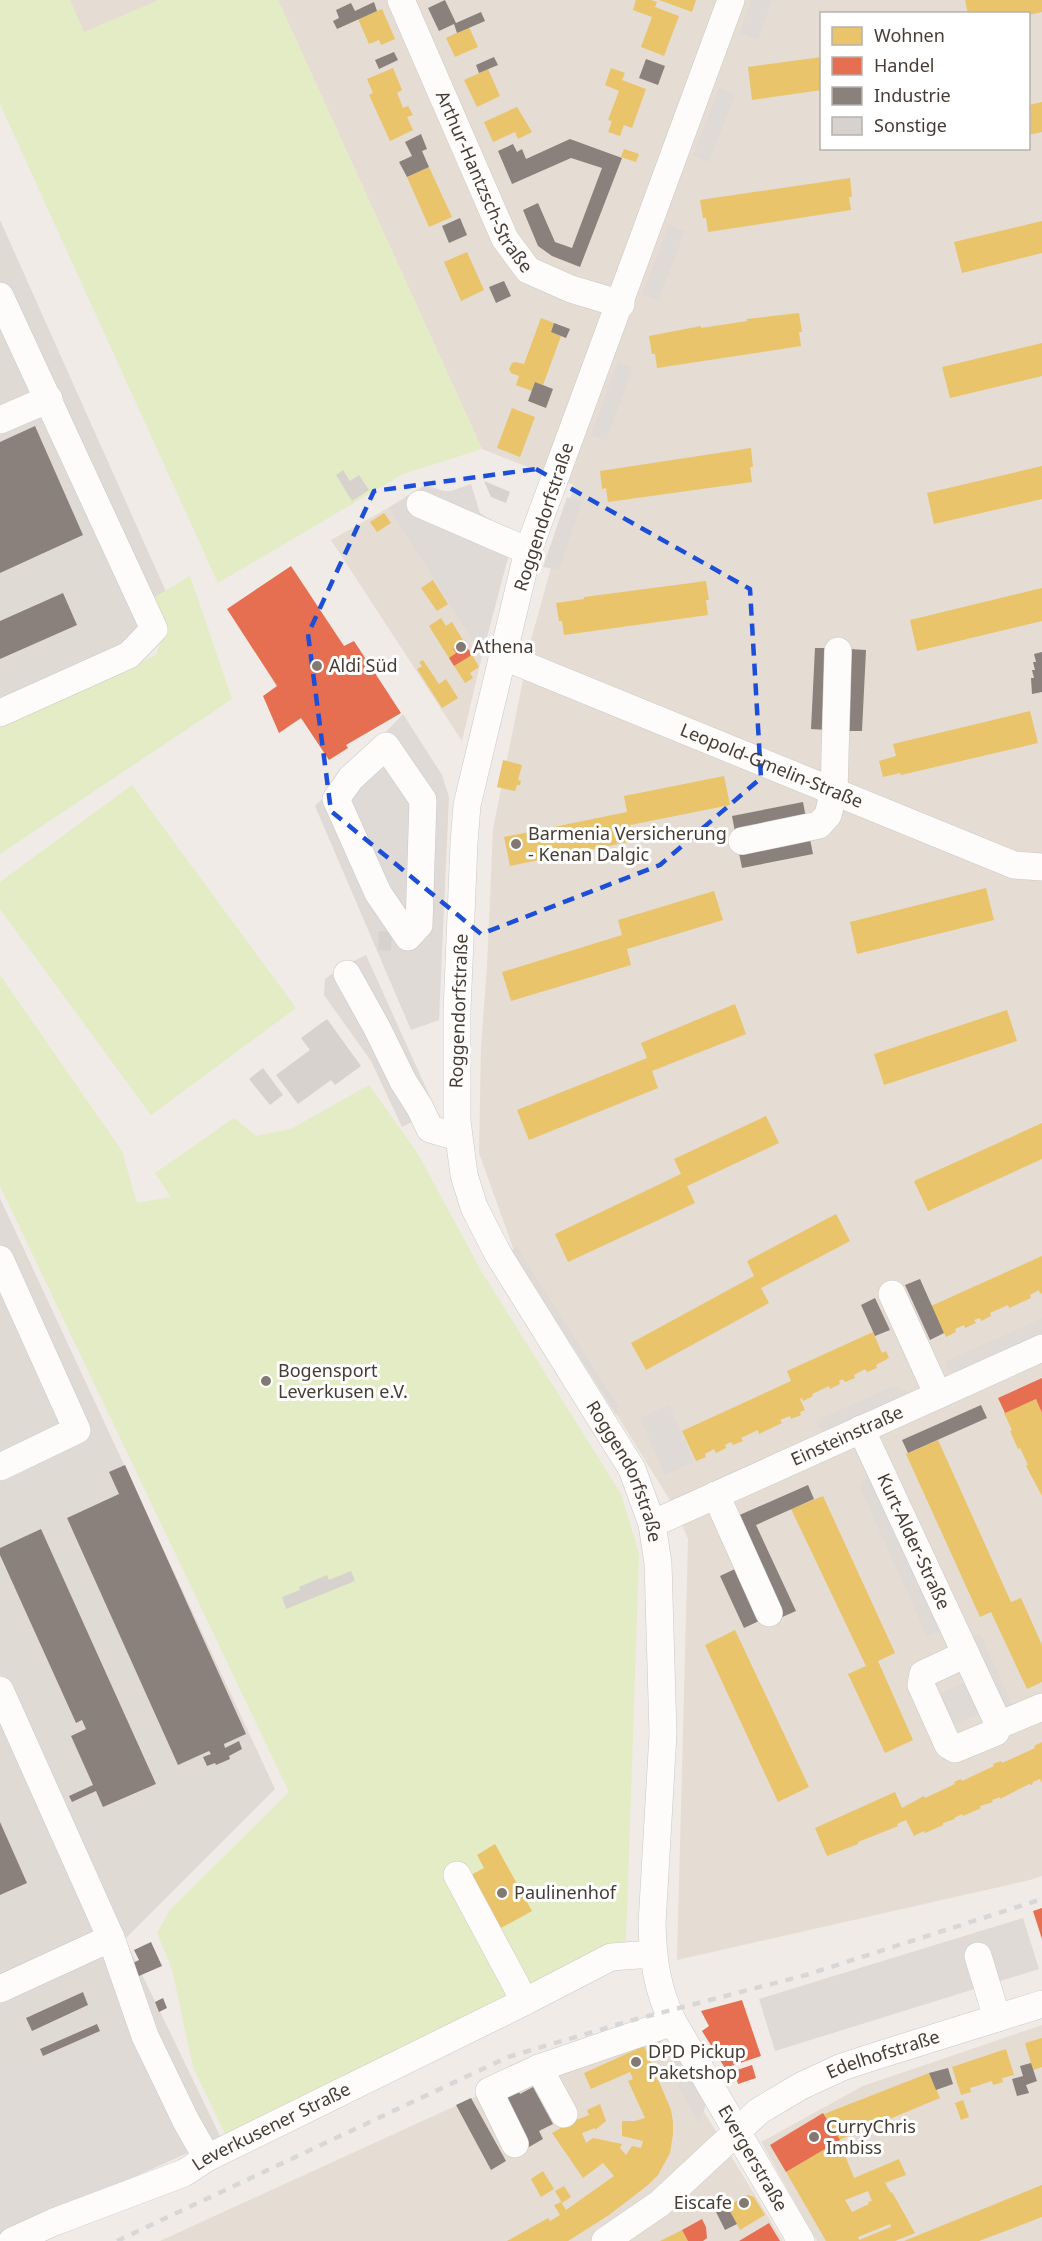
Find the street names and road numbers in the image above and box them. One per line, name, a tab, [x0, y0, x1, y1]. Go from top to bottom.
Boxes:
street label: Arthur-Hantzsch-Straße	[431, 87, 539, 277]
street label: Roggendorfstraße	[508, 439, 578, 594]
street label: Leopold-Gmelin-Straße	[677, 717, 867, 813]
street label: Roggendorfstraße	[443, 933, 473, 1089]
street label: Roggendorfstraße	[581, 1396, 668, 1544]
street label: Einsteinstraße	[787, 1399, 907, 1471]
street label: Kurt-Alder-Straße	[872, 1469, 956, 1613]
street label: Edelhofstraße	[822, 2024, 942, 2084]
street label: Leverkusener Straße	[187, 2076, 354, 2176]
street label: Evergerstraße	[713, 2100, 794, 2215]

